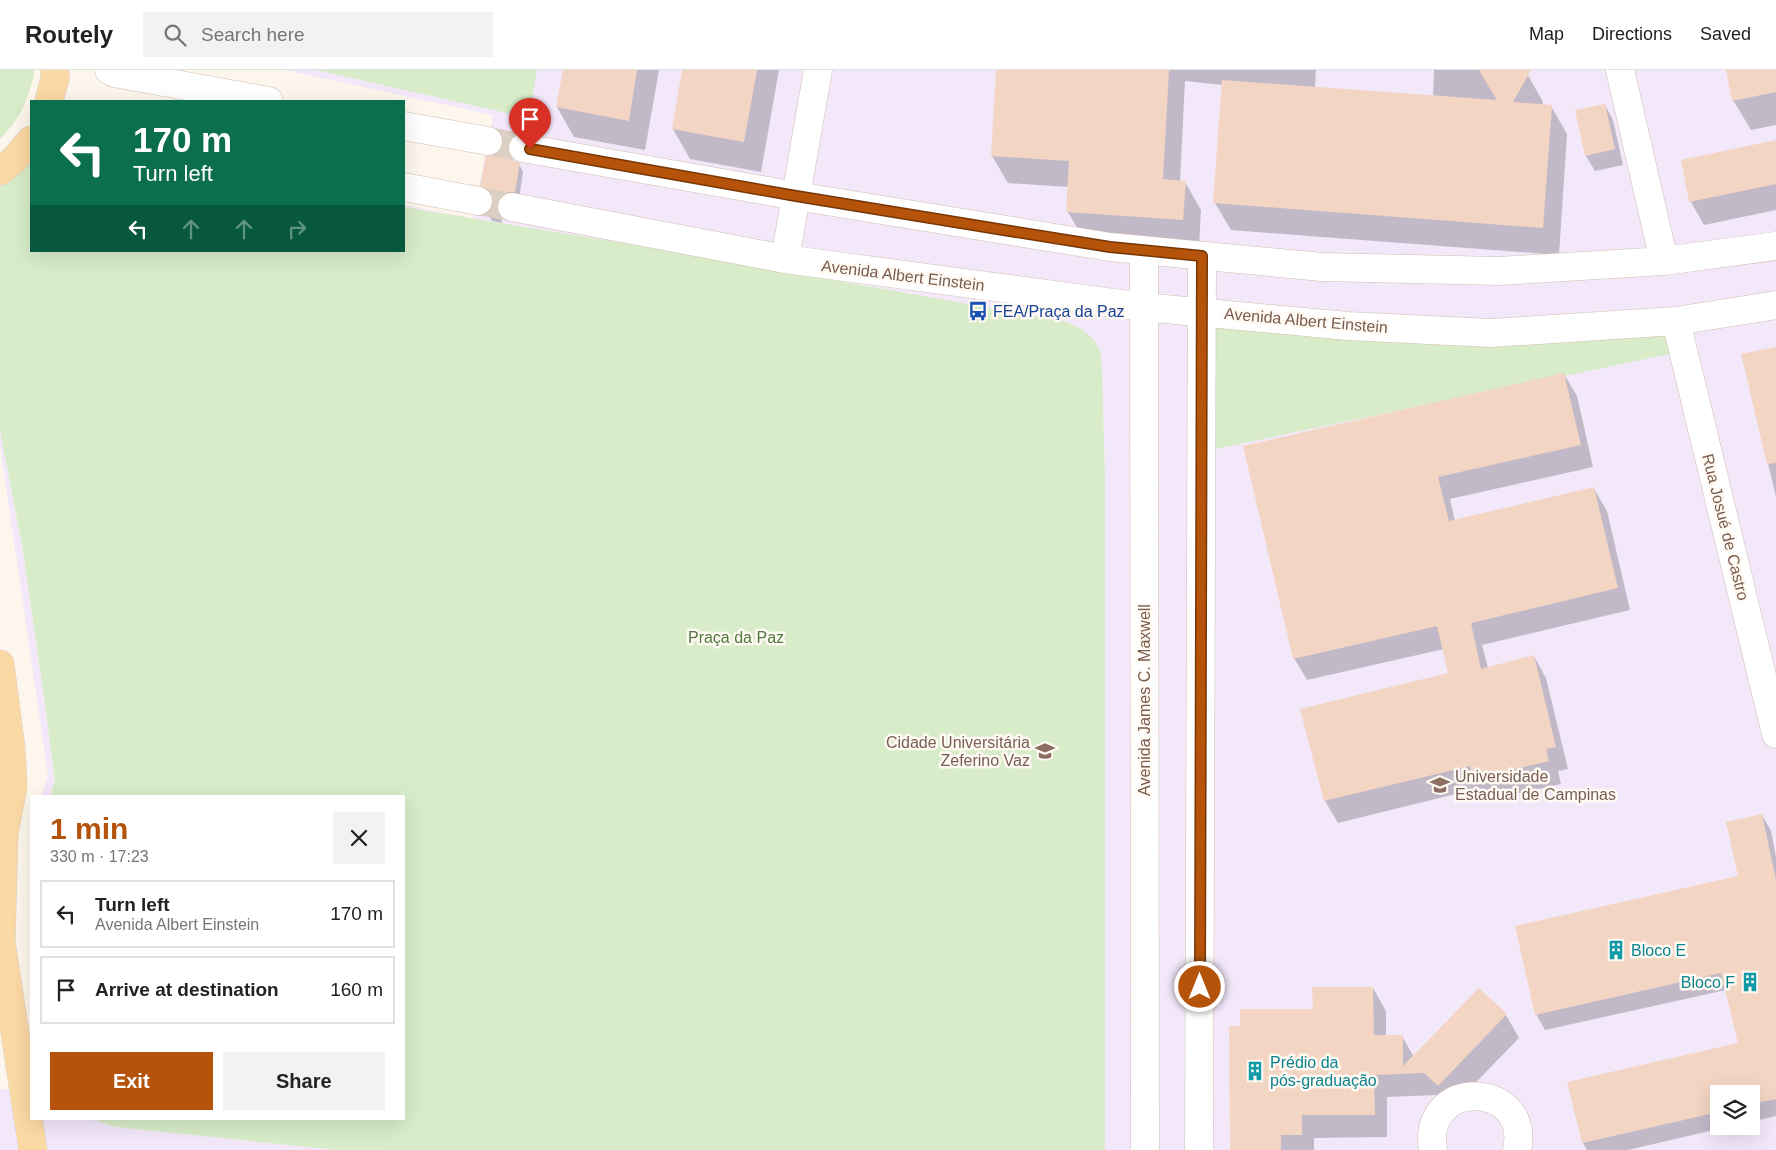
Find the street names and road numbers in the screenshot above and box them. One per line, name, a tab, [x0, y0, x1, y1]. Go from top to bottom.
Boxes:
street label: Avenida Albert Einstein	[820, 257, 985, 294]
street label: Avenida Albert Einstein	[1223, 305, 1389, 336]
street label: Rua Josué de Castro	[1699, 452, 1752, 602]
street label: Avenida James C. Maxwell	[1136, 604, 1153, 796]

